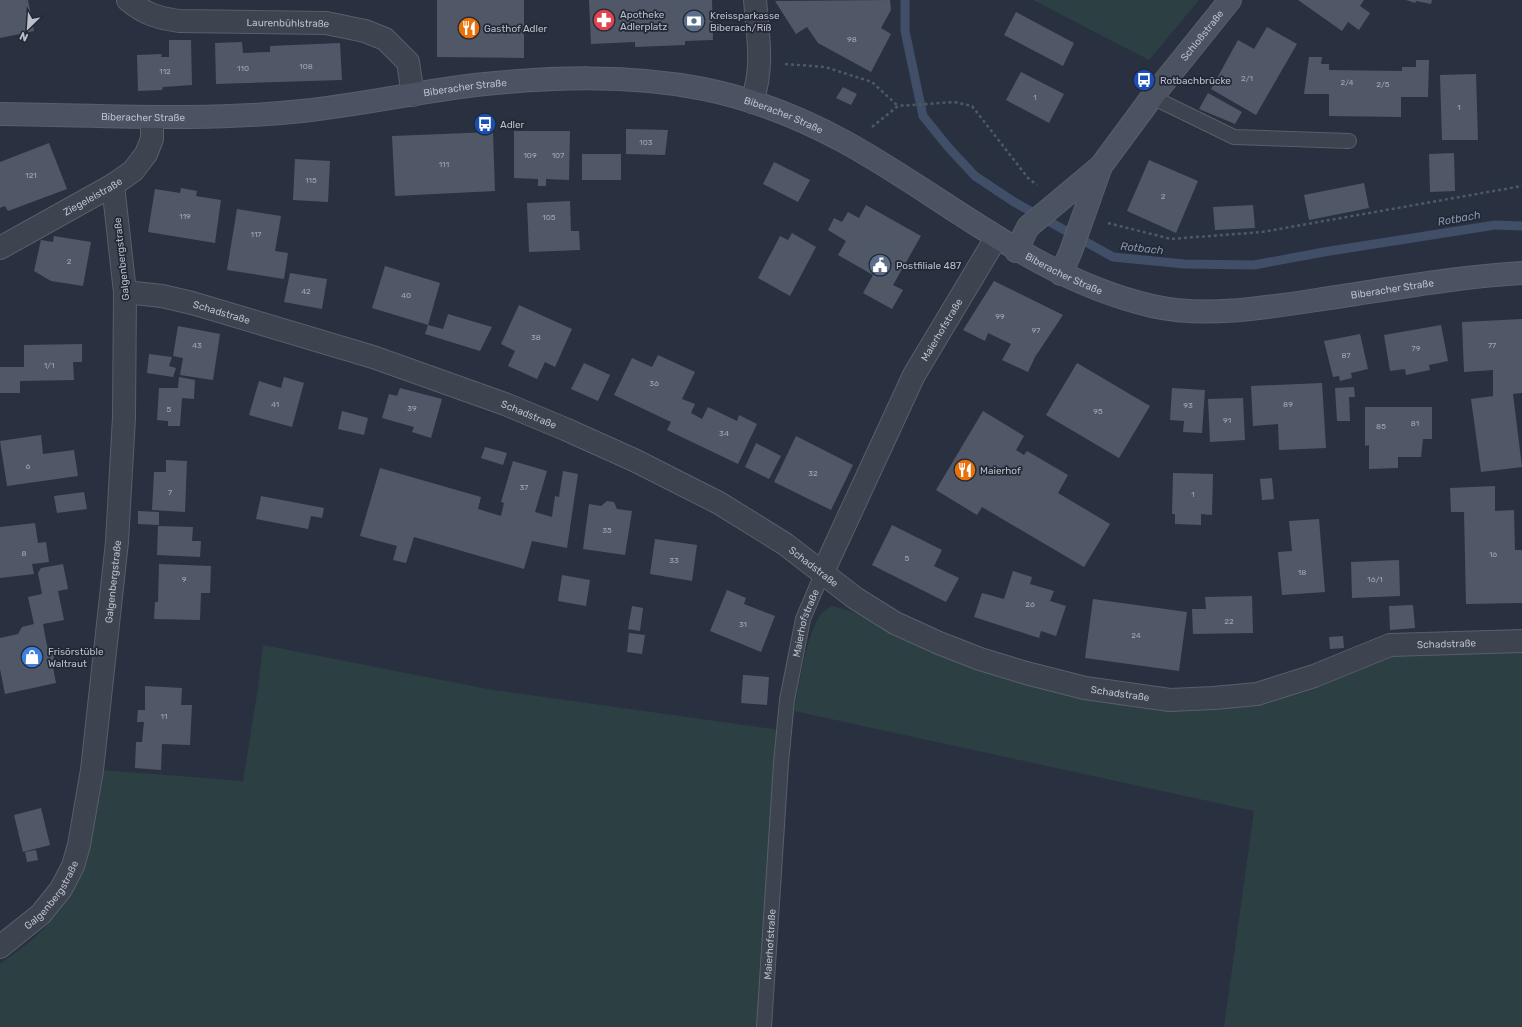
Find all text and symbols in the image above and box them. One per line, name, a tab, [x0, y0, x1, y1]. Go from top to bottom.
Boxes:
pharmacy icon: Apotheke Adlerplatz	[591, 7, 617, 33]
north arrow	[8, 8, 48, 48]
bank icon: Kreissparkasse Biberach/Riß	[681, 8, 707, 34]
street label: Schloßstraße	[1178, 8, 1227, 64]
place label: Apotheke Adlerplatz	[620, 9, 667, 33]
place label: Kreissparkasse Biberach/Riß	[710, 10, 780, 34]
restaurant icon: Gasthof Adler	[456, 15, 482, 41]
street label: Laurenbühlstraße	[246, 17, 331, 31]
place label: Gasthof Adler	[484, 23, 548, 35]
text: N	[18, 29, 30, 44]
house number: 98	[847, 35, 857, 44]
house number: 108	[299, 62, 313, 71]
house number: 110	[237, 64, 249, 73]
house number: 112	[159, 67, 171, 76]
bus stop icon: Rotbachbrücke	[1131, 67, 1157, 93]
house number: 2/1	[1241, 74, 1253, 83]
place label: Rotbachbrücke	[1160, 75, 1231, 87]
street label: Biberacher Straße	[423, 77, 508, 99]
house number: 2/4	[1340, 78, 1354, 87]
house number: 2/5	[1376, 80, 1390, 89]
house number: 1	[1033, 93, 1037, 102]
street label: Biberacher Straße	[742, 95, 825, 137]
house number: 1	[1457, 103, 1461, 112]
street label: Biberacher Straße	[101, 111, 185, 124]
bus stop icon: Adler	[472, 111, 498, 137]
place label: Adler	[500, 119, 525, 131]
house number: 103	[639, 138, 653, 147]
house number: 109	[523, 151, 537, 160]
house number: 107	[552, 151, 564, 160]
house number: 111	[439, 160, 449, 169]
house number: 121	[25, 171, 37, 180]
street label: Ziegeleistraße	[61, 175, 125, 219]
house number: 115	[305, 176, 317, 185]
house number: 2	[1161, 192, 1166, 201]
water label: Rotbach	[1437, 208, 1482, 229]
house number: 119	[179, 212, 191, 221]
house number: 105	[542, 213, 556, 222]
street label: Galgenbergstraße	[112, 216, 132, 301]
house number: 117	[251, 230, 261, 239]
water label: Rotbach	[1120, 240, 1164, 257]
street label: Biberacher Straße	[1023, 250, 1104, 298]
public building icon: Postfiliale 487	[867, 252, 893, 278]
house number: 2	[67, 257, 72, 266]
place label: Postfiliale 487	[896, 260, 961, 272]
street label: Biberacher Straße	[1350, 277, 1435, 302]
house number: 42	[301, 287, 311, 296]
house number: 40	[401, 291, 411, 300]
street label: Maierhofstraße	[919, 296, 966, 363]
street label: Schadstraße	[191, 299, 252, 327]
house number: 99	[995, 312, 1005, 321]
house number: 97	[1032, 326, 1040, 335]
house number: 38	[531, 333, 541, 342]
house number: 43	[192, 341, 202, 350]
house number: 77	[1488, 341, 1496, 350]
house number: 79	[1412, 344, 1421, 353]
house number: 87	[1341, 351, 1351, 360]
house number: 1/1	[44, 361, 54, 370]
house number: 36	[649, 379, 659, 388]
street label: Schadstraße	[499, 398, 559, 432]
house number: 41	[271, 400, 279, 409]
house number: 89	[1283, 400, 1293, 409]
house number: 93	[1183, 401, 1193, 410]
house number: 39	[407, 404, 417, 413]
house number: 5	[167, 405, 172, 414]
house number: 95	[1093, 407, 1103, 416]
house number: 91	[1223, 416, 1231, 425]
house number: 81	[1411, 419, 1419, 428]
house number: 85	[1376, 422, 1386, 431]
house number: 34	[719, 429, 729, 438]
restaurant icon: Maierhof	[952, 457, 978, 483]
house number: 6	[26, 462, 31, 471]
place label: Maierhof	[980, 465, 1021, 477]
house number: 32	[808, 469, 818, 478]
house number: 37	[520, 483, 528, 492]
house number: 7	[168, 488, 172, 497]
house number: 1	[1191, 490, 1195, 499]
house number: 35	[602, 526, 612, 535]
street label: Galgenbergstraße	[103, 539, 124, 624]
street label: Schadstraße	[786, 544, 841, 590]
house number: 8	[21, 549, 27, 558]
house number: 16	[1489, 550, 1497, 559]
house number: 5	[905, 554, 910, 563]
house number: 33	[669, 556, 679, 565]
house number: 18	[1298, 568, 1306, 577]
house number: 9	[182, 575, 187, 584]
house number: 16/1	[1367, 575, 1383, 584]
street label: Maierhofstraße	[791, 587, 822, 658]
house number: 26	[1025, 600, 1035, 609]
house number: 22	[1224, 617, 1234, 626]
house number: 31	[739, 620, 747, 629]
house number: 24	[1131, 631, 1141, 640]
street label: Schadstraße	[1417, 637, 1477, 651]
shop icon: Frisörstüble Waltraut	[19, 644, 45, 670]
place label: Frisörstüble Waltraut	[48, 646, 104, 670]
street label: Schadstraße	[1090, 684, 1150, 704]
house number: 11	[161, 712, 167, 721]
street label: Galgenbergstraße	[22, 859, 81, 932]
street label: Maierhofstraße	[762, 908, 779, 980]

